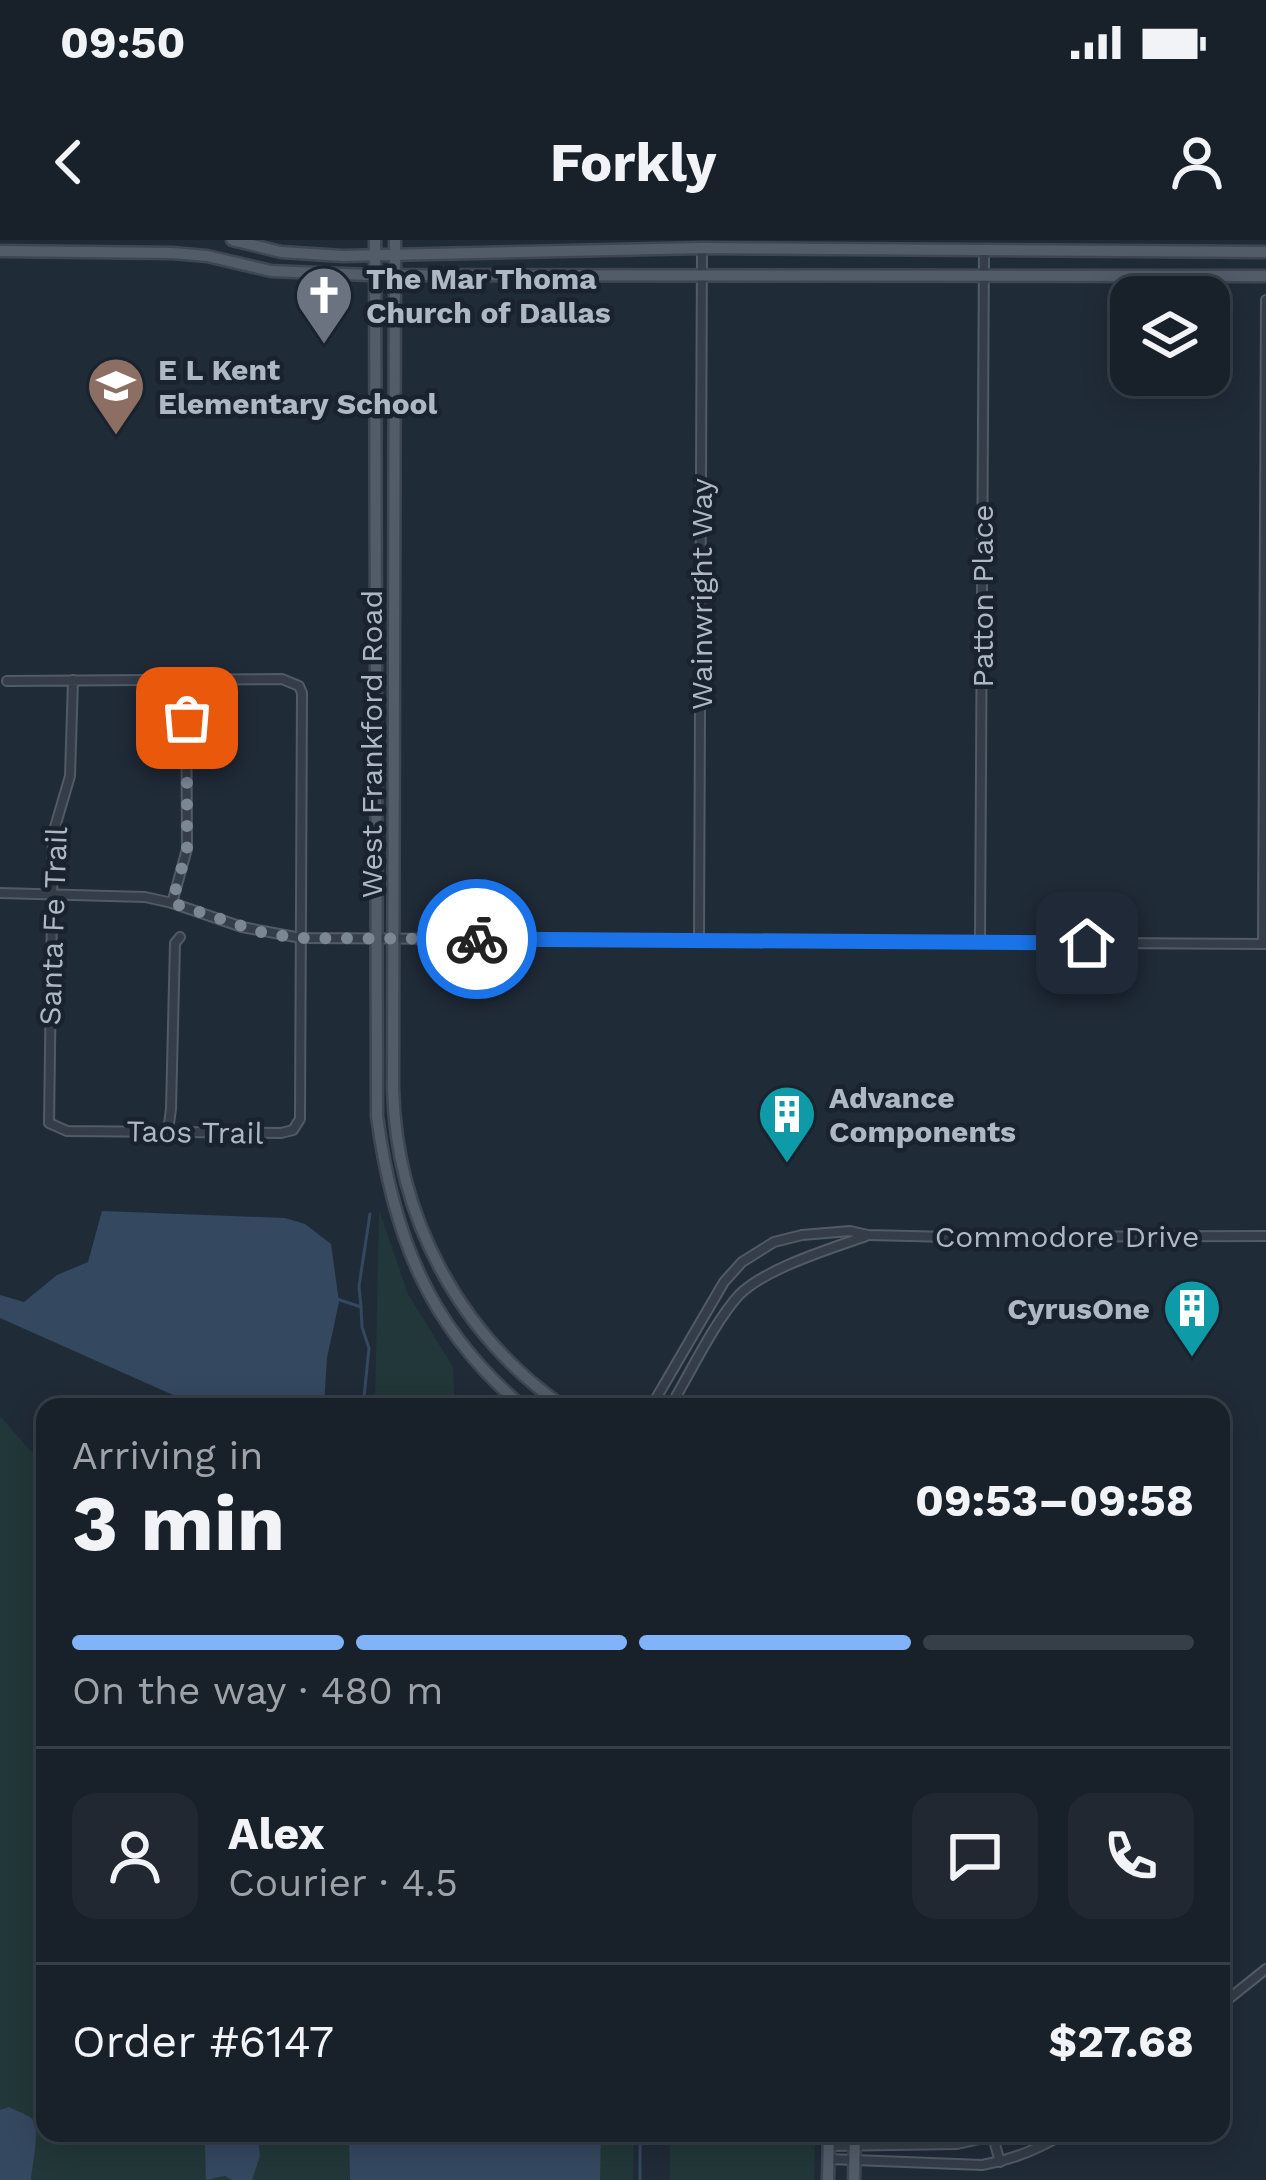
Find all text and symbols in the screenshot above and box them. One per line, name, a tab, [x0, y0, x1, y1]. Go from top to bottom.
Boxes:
text: 09:50	[60, 16, 186, 69]
icon: back	[36, 129, 102, 195]
icon: person	[1164, 129, 1230, 195]
text: Forkly	[550, 131, 716, 194]
place label: The Mar Thoma Church of Dallas	[366, 261, 611, 330]
church icon: The Mar Thoma Church of Dallas	[293, 264, 355, 346]
map controls	[1110, 276, 1230, 396]
button: layers	[1110, 276, 1230, 396]
place label: E L Kent Elementary School	[158, 352, 438, 421]
school or university icon: E L Kent Elementary School	[85, 355, 147, 437]
street label: Wainwright Way	[684, 478, 719, 710]
street label: Patton Place	[965, 504, 1000, 688]
street label: West Frankford Road	[354, 590, 389, 898]
pin	[136, 667, 238, 769]
icon: bag	[154, 685, 220, 751]
street label: Santa Fe Trail	[32, 826, 74, 1026]
courier	[417, 879, 537, 999]
pin	[1036, 892, 1138, 994]
icon: bike	[444, 906, 510, 972]
icon: home	[1054, 910, 1120, 976]
place label: Advance Components	[829, 1080, 1016, 1149]
building icon: Advance Components	[756, 1083, 818, 1165]
street label: Taos Trail	[126, 1113, 264, 1151]
street label: Commodore Drive	[935, 1219, 1199, 1254]
building icon: CyrusOne	[1161, 1277, 1223, 1359]
place label: CyrusOne	[1007, 1291, 1150, 1326]
text: Arriving in	[72, 1433, 263, 1478]
text: 09:53–09:58	[915, 1474, 1194, 1527]
text: 3 min	[72, 1477, 285, 1569]
text: On the way · 480 m	[72, 1668, 443, 1713]
button: person	[72, 1793, 198, 1919]
button: chat	[912, 1793, 1038, 1919]
button: phone	[1068, 1793, 1194, 1919]
text: Alex	[228, 1807, 325, 1860]
text: Courier · 4.5	[228, 1860, 458, 1905]
text: Order #6147	[72, 2015, 334, 2068]
text: $27.68	[1048, 2015, 1194, 2068]

